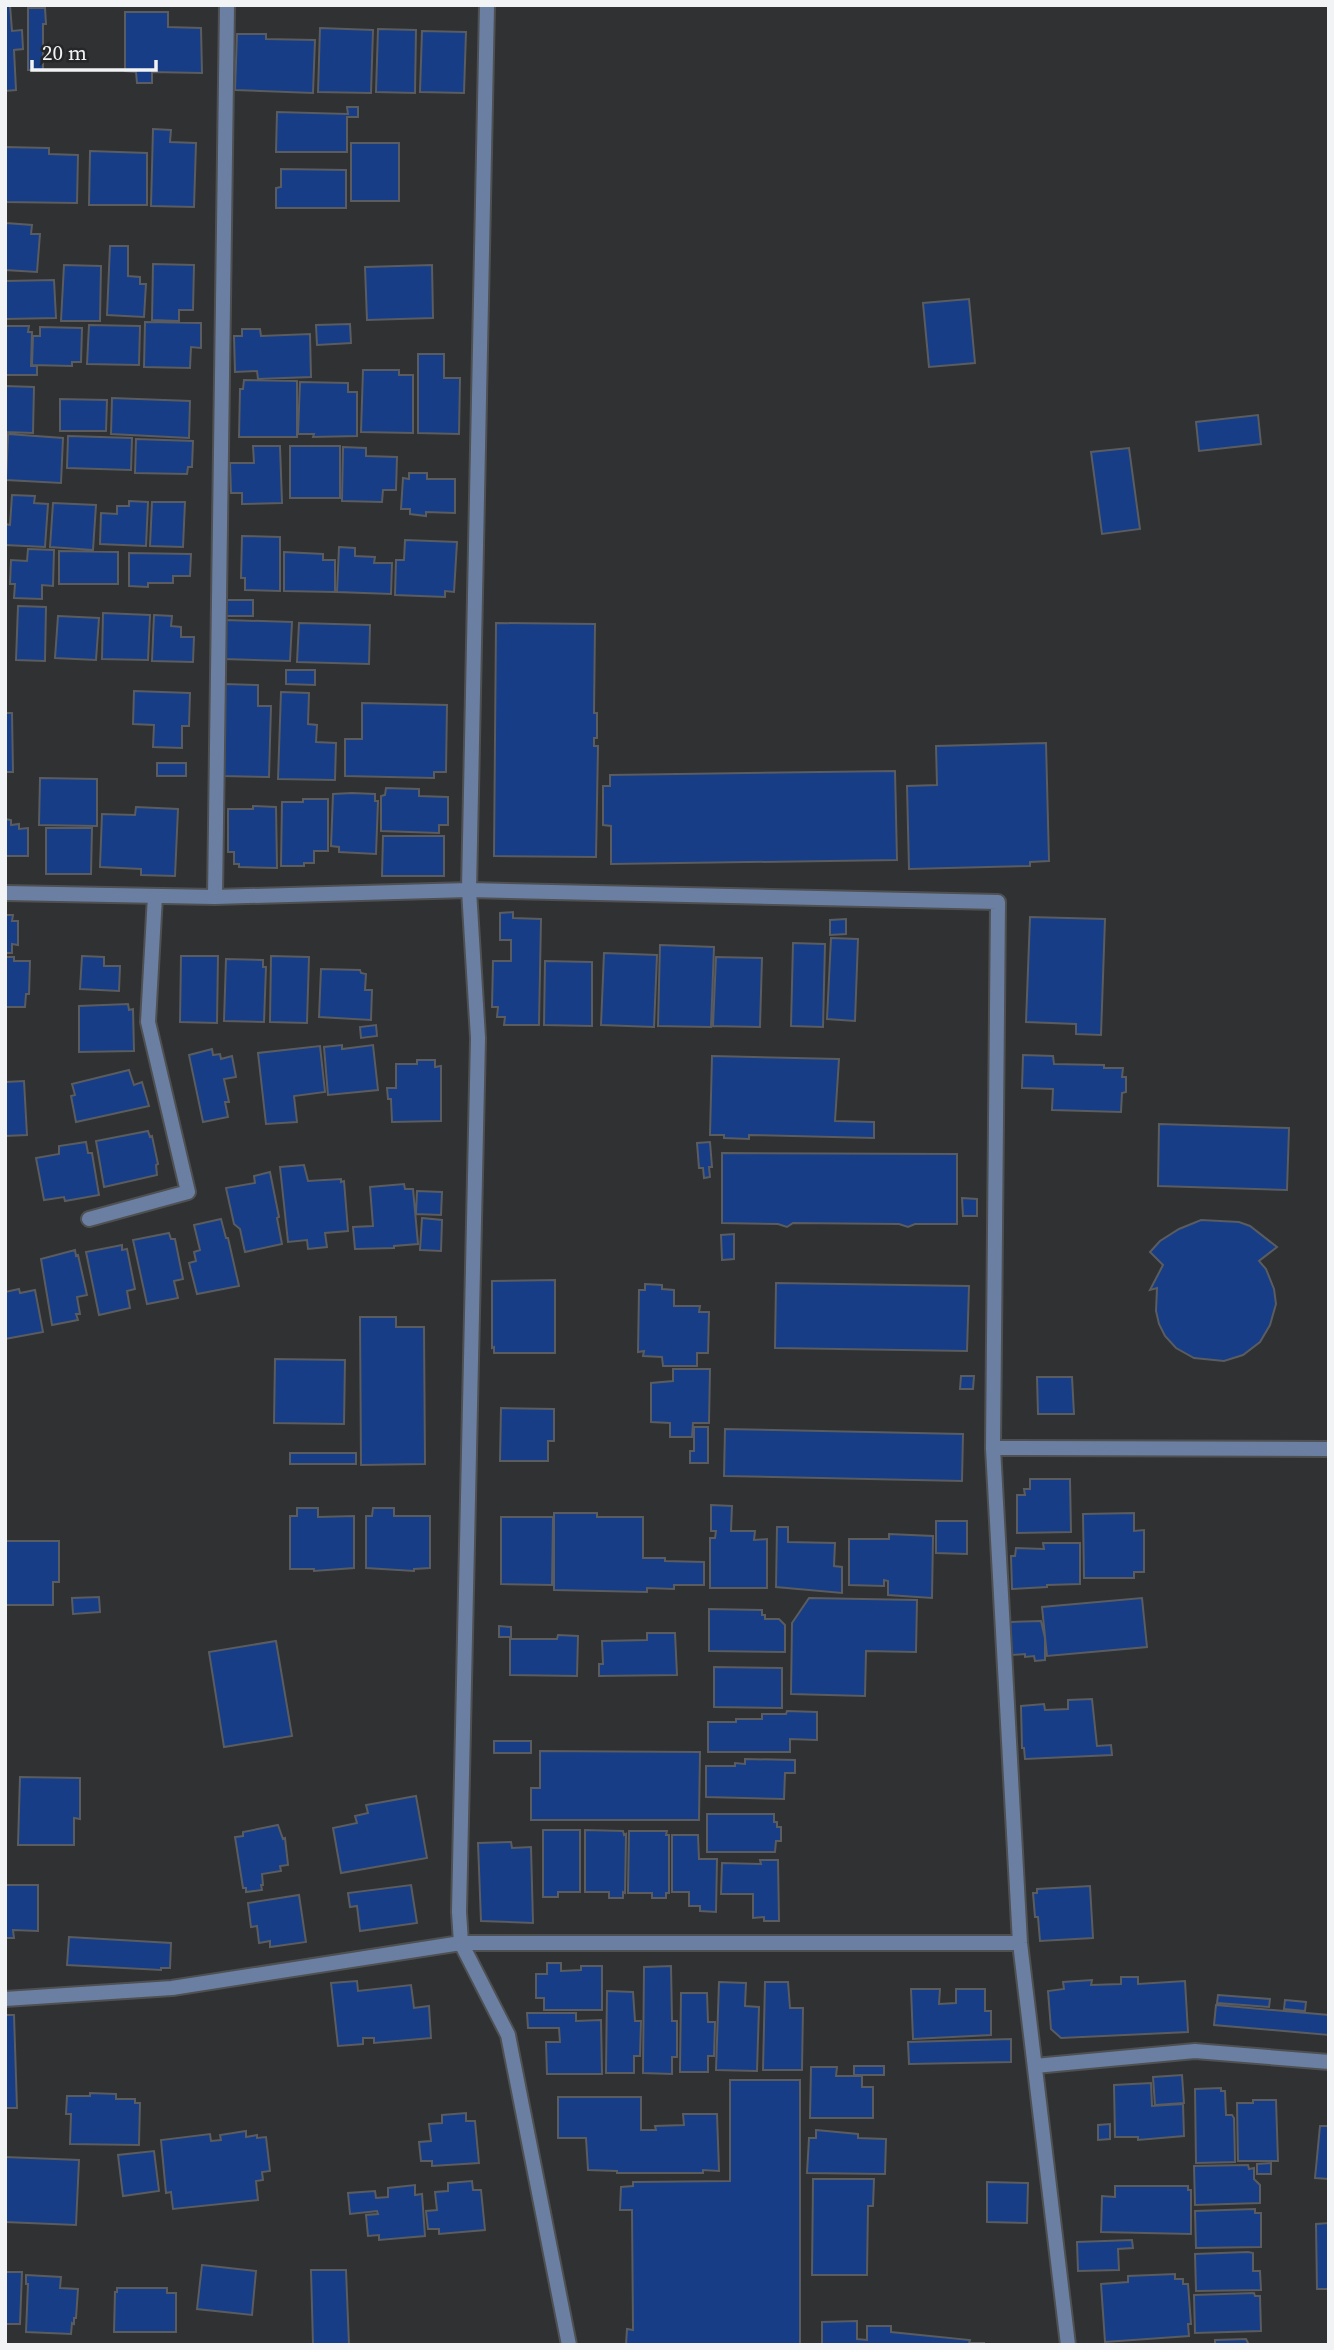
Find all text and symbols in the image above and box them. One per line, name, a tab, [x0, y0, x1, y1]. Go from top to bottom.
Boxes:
scale bar	[32, 28, 156, 72]
text: 20 m	[42, 38, 87, 67]

